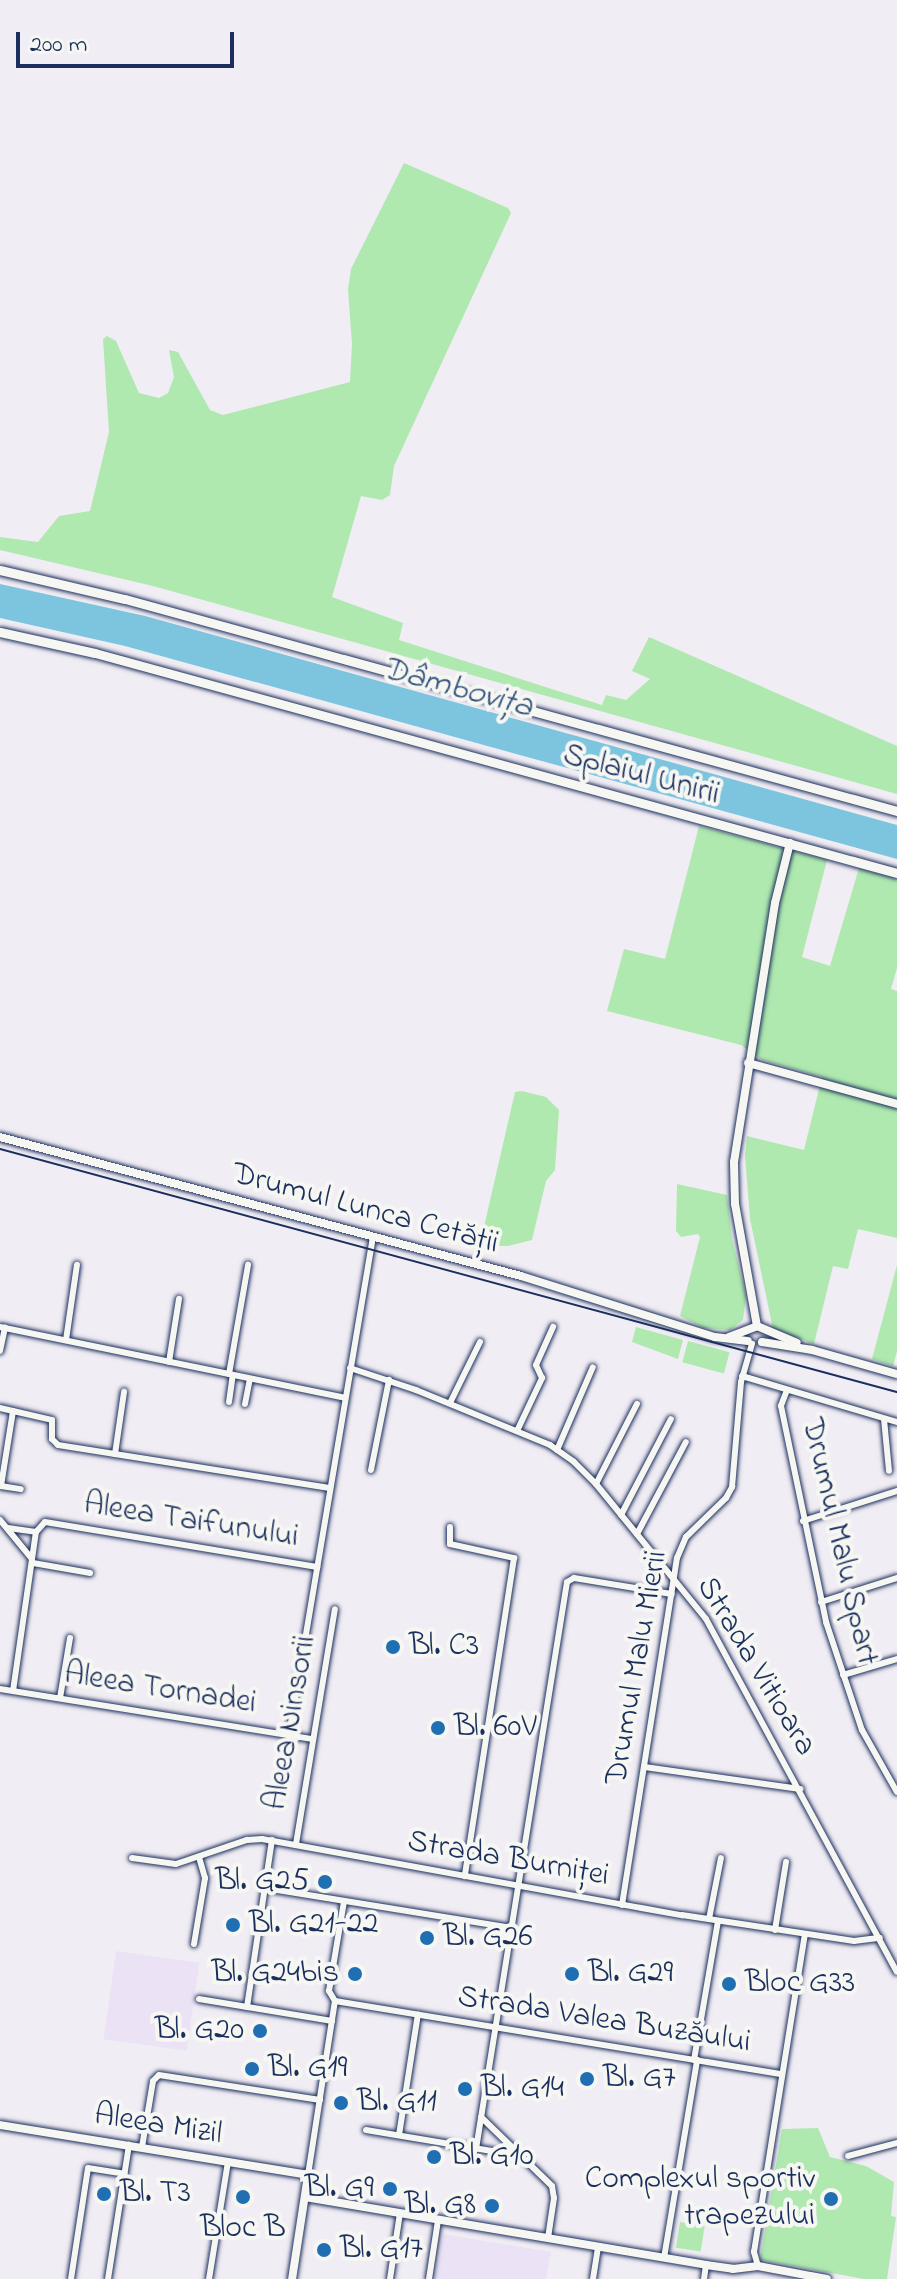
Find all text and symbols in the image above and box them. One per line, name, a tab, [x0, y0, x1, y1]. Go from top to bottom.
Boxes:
scale bar	[20, 16, 238, 66]
text: 200 m	[30, 28, 87, 63]
water label: Dâmbovița	[377, 649, 537, 729]
street label: Splaiul Unirii	[559, 737, 723, 815]
street label: Drumul Lunca Cetății	[227, 1156, 503, 1264]
street label: Drumul Malu Spart	[791, 1415, 885, 1669]
street label: Aleea Taifunului	[81, 1486, 301, 1558]
street label: Drumul Malu Mierii	[598, 1548, 678, 1788]
street label: Strada Vitioara	[687, 1571, 823, 1763]
place label: Bl. C3	[409, 1628, 479, 1666]
street label: Aleea Ninsorii	[258, 1633, 326, 1813]
marker: Bl. C3	[384, 1638, 402, 1656]
street label: Aleea Tornadei	[61, 1656, 259, 1724]
place label: Bl. 60V	[454, 1709, 536, 1747]
marker: Bl. 60V	[429, 1719, 447, 1737]
street label: Strada Burniței	[404, 1823, 612, 1897]
place label: Bl. G25	[215, 1863, 309, 1901]
marker: Bl. G25	[316, 1873, 334, 1891]
place label: Bl. G21-22	[249, 1906, 378, 1944]
marker: Bl. G21-22	[224, 1916, 242, 1934]
place label: Bl. G26	[443, 1919, 533, 1957]
marker: Bl. G26	[418, 1929, 436, 1947]
place label: Bl. G24bis	[211, 1955, 339, 1993]
place label: Bl. G29	[588, 1955, 673, 1993]
marker: Bl. G24bis	[346, 1965, 364, 1983]
marker: Bl. G29	[563, 1965, 581, 1983]
place label: Bloc G33	[745, 1965, 855, 2003]
marker: Bloc G33	[720, 1975, 738, 1993]
street label: Strada Valea Buzăului	[455, 1979, 753, 2063]
place label: Bl. G20	[155, 2012, 244, 2050]
marker: Bl. G20	[251, 2022, 269, 2040]
place label: Bl. G19	[268, 2050, 347, 2088]
marker: Bl. G19	[243, 2060, 261, 2078]
place label: Bl. G7	[603, 2060, 676, 2098]
place label: Bl. G14	[481, 2070, 564, 2108]
marker: Bl. G7	[578, 2070, 596, 2088]
marker: Bl. G14	[456, 2080, 474, 2098]
place label: Bl. G11	[357, 2084, 437, 2122]
marker: Bl. G11	[332, 2094, 350, 2112]
street label: Aleea Mizil	[91, 2097, 225, 2155]
place label: Bl. G10	[450, 2138, 534, 2176]
marker: Bl. G10	[425, 2148, 443, 2166]
place label: Complexul sportiv trapezului	[585, 2162, 815, 2237]
place label: Bl. G9	[305, 2170, 374, 2208]
place label: Bl. T3	[120, 2175, 191, 2213]
marker: Bl. G9	[381, 2180, 399, 2198]
marker: Bl. T3	[95, 2185, 113, 2203]
place label: Bl. G8	[404, 2187, 476, 2225]
marker: Bloc B	[234, 2188, 252, 2206]
marker: Complexul sportiv trapezului	[822, 2190, 840, 2208]
marker: Bl. G8	[483, 2197, 501, 2215]
place label: Bloc B	[200, 2210, 286, 2248]
place label: Bl. G17	[340, 2231, 423, 2269]
marker: Bl. G17	[315, 2241, 333, 2259]

